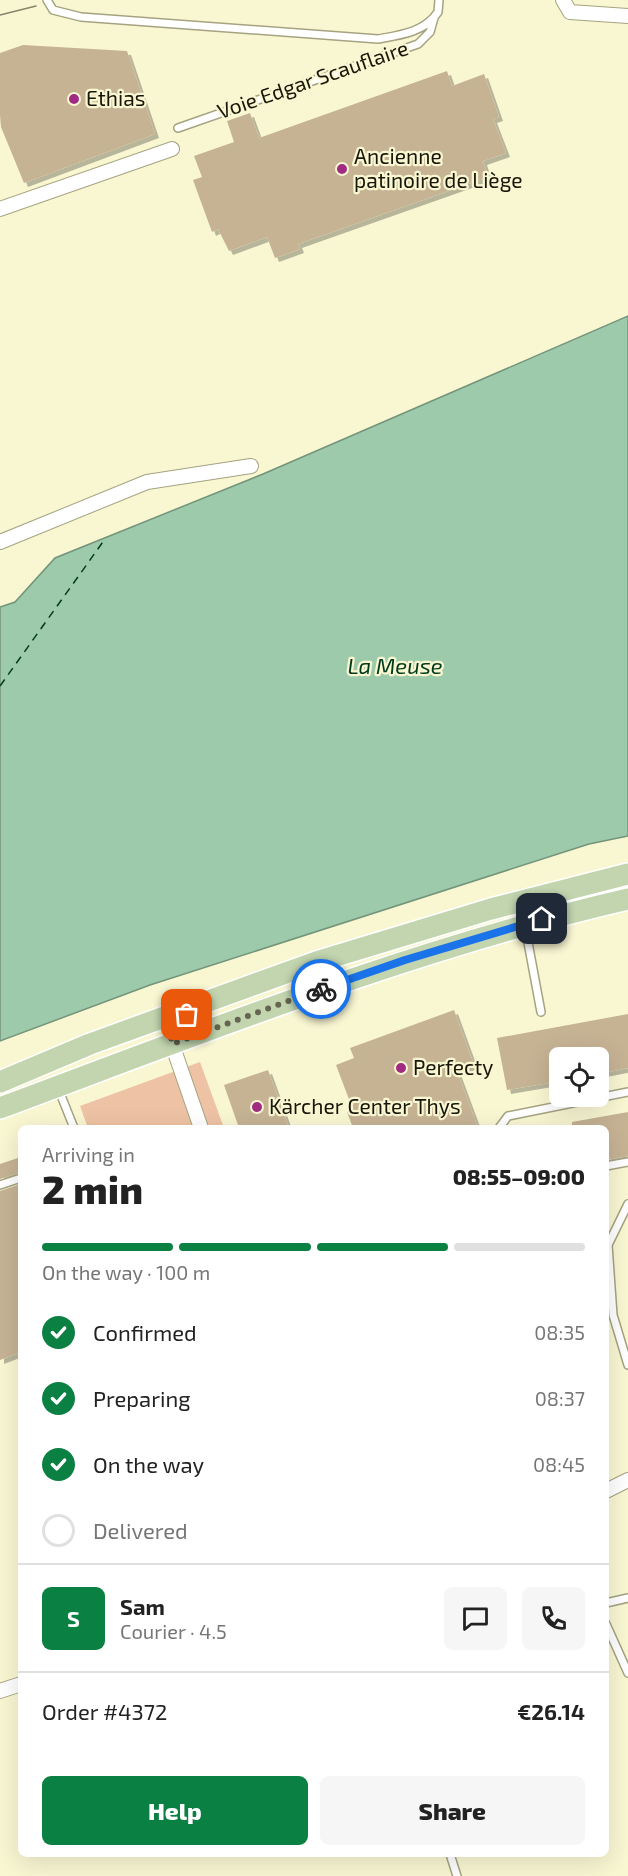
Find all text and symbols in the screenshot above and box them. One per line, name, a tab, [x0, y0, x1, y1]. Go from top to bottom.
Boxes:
street label: Voie Edgar Scauflaire	[214, 34, 411, 123]
place label: Ethias	[86, 85, 145, 110]
marker: Ethias	[67, 92, 81, 106]
place label: Ancienne patinoire de Liège	[354, 143, 523, 192]
marker: Ancienne patinoire de Liège	[335, 162, 349, 176]
water label: La Meuse	[347, 652, 443, 678]
pin	[516, 893, 567, 944]
icon: home	[525, 902, 558, 935]
courier	[291, 959, 351, 1019]
icon: bike	[305, 973, 338, 1006]
pin	[161, 989, 212, 1040]
icon: bag	[170, 998, 203, 1031]
map controls	[549, 1047, 609, 1107]
button: locate	[549, 1047, 609, 1107]
place label: Perfecty	[413, 1054, 493, 1079]
marker: Perfecty	[394, 1061, 408, 1075]
place label: Kärcher Center Thys	[269, 1093, 461, 1118]
marker: Kärcher Center Thys	[250, 1100, 264, 1114]
text: Arriving in	[42, 1142, 135, 1166]
text: 08:55–09:00	[453, 1163, 585, 1189]
text: 2 min	[42, 1165, 143, 1212]
text: On the way · 100 m	[42, 1260, 210, 1284]
icon: check	[42, 1316, 75, 1349]
text: Confirmed	[93, 1319, 197, 1345]
text: 08:35	[534, 1320, 585, 1344]
icon: check	[42, 1382, 75, 1415]
text: Preparing	[93, 1385, 191, 1411]
text: 08:37	[535, 1386, 585, 1410]
icon: check	[42, 1448, 75, 1481]
text: On the way	[93, 1451, 204, 1477]
text: 08:45	[533, 1452, 585, 1476]
text: Delivered	[93, 1517, 188, 1543]
button: chat	[444, 1587, 507, 1650]
button: phone	[522, 1587, 585, 1650]
text: Sam	[120, 1593, 165, 1619]
text: S	[67, 1605, 80, 1631]
text: Courier · 4.5	[120, 1619, 227, 1643]
text: Order #4372	[42, 1698, 167, 1724]
text: €26.14	[517, 1698, 585, 1724]
button: Help	[42, 1776, 308, 1845]
button: Share	[320, 1776, 585, 1845]

